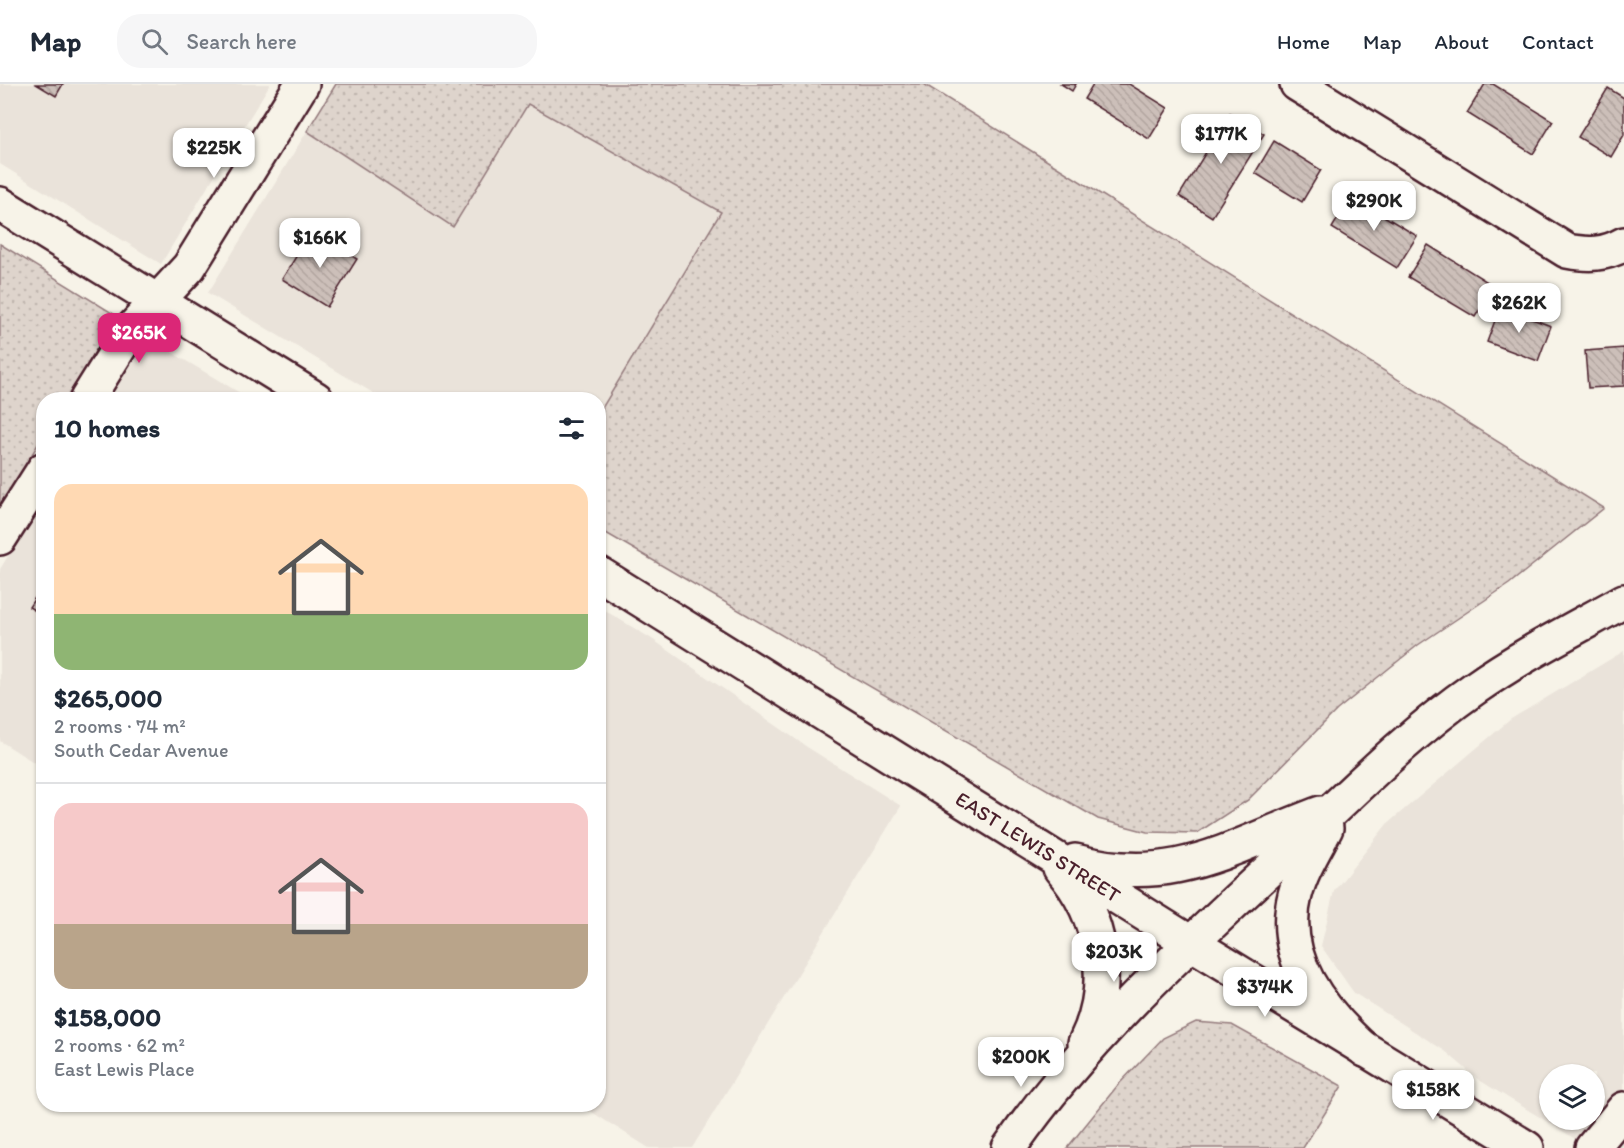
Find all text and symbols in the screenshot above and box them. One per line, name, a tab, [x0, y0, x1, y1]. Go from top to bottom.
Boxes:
search box	[117, 14, 537, 68]
text: Map	[30, 24, 81, 58]
icon: search	[138, 25, 171, 58]
text: Search here	[186, 28, 297, 55]
text: Home	[1277, 29, 1330, 54]
text: Map	[1363, 29, 1402, 54]
text: About	[1435, 29, 1489, 54]
text: Contact	[1522, 29, 1594, 54]
pin: $177K	[1179, 114, 1263, 165]
text: $177K	[1195, 121, 1247, 145]
pin: $225K	[172, 128, 256, 179]
text: $225K	[187, 135, 241, 159]
pin: $290K	[1332, 181, 1416, 232]
text: $290K	[1346, 188, 1402, 212]
pin: $166K	[278, 218, 362, 269]
text: $166K	[293, 225, 347, 249]
pin: $262K	[1477, 283, 1561, 334]
text: $262K	[1492, 290, 1546, 314]
pin: $265K	[97, 313, 181, 364]
text: $265K	[112, 320, 166, 344]
text: 10 homes	[54, 412, 160, 444]
icon: filters	[555, 412, 588, 445]
icon: home	[267, 523, 375, 631]
text: $265,000	[54, 682, 162, 714]
text: 2 rooms · 74 m²	[54, 714, 186, 738]
text: South Cedar Avenue	[54, 738, 228, 762]
street label: EAST LEWIS STREET	[951, 786, 1125, 908]
icon: home	[267, 842, 375, 950]
pin: $203K	[1072, 932, 1156, 983]
text: $203K	[1086, 939, 1142, 963]
pin: $374K	[1223, 967, 1307, 1018]
text: $374K	[1237, 974, 1293, 998]
text: $158,000	[54, 1001, 161, 1033]
text: 2 rooms · 62 m²	[54, 1033, 185, 1057]
pin: $200K	[979, 1037, 1063, 1088]
text: $200K	[992, 1044, 1050, 1068]
text: East Lewis Place	[54, 1057, 194, 1081]
map controls	[1539, 1064, 1605, 1130]
button: layers	[1539, 1064, 1605, 1130]
pin: $158K	[1391, 1070, 1475, 1121]
text: $158K	[1406, 1077, 1460, 1101]

